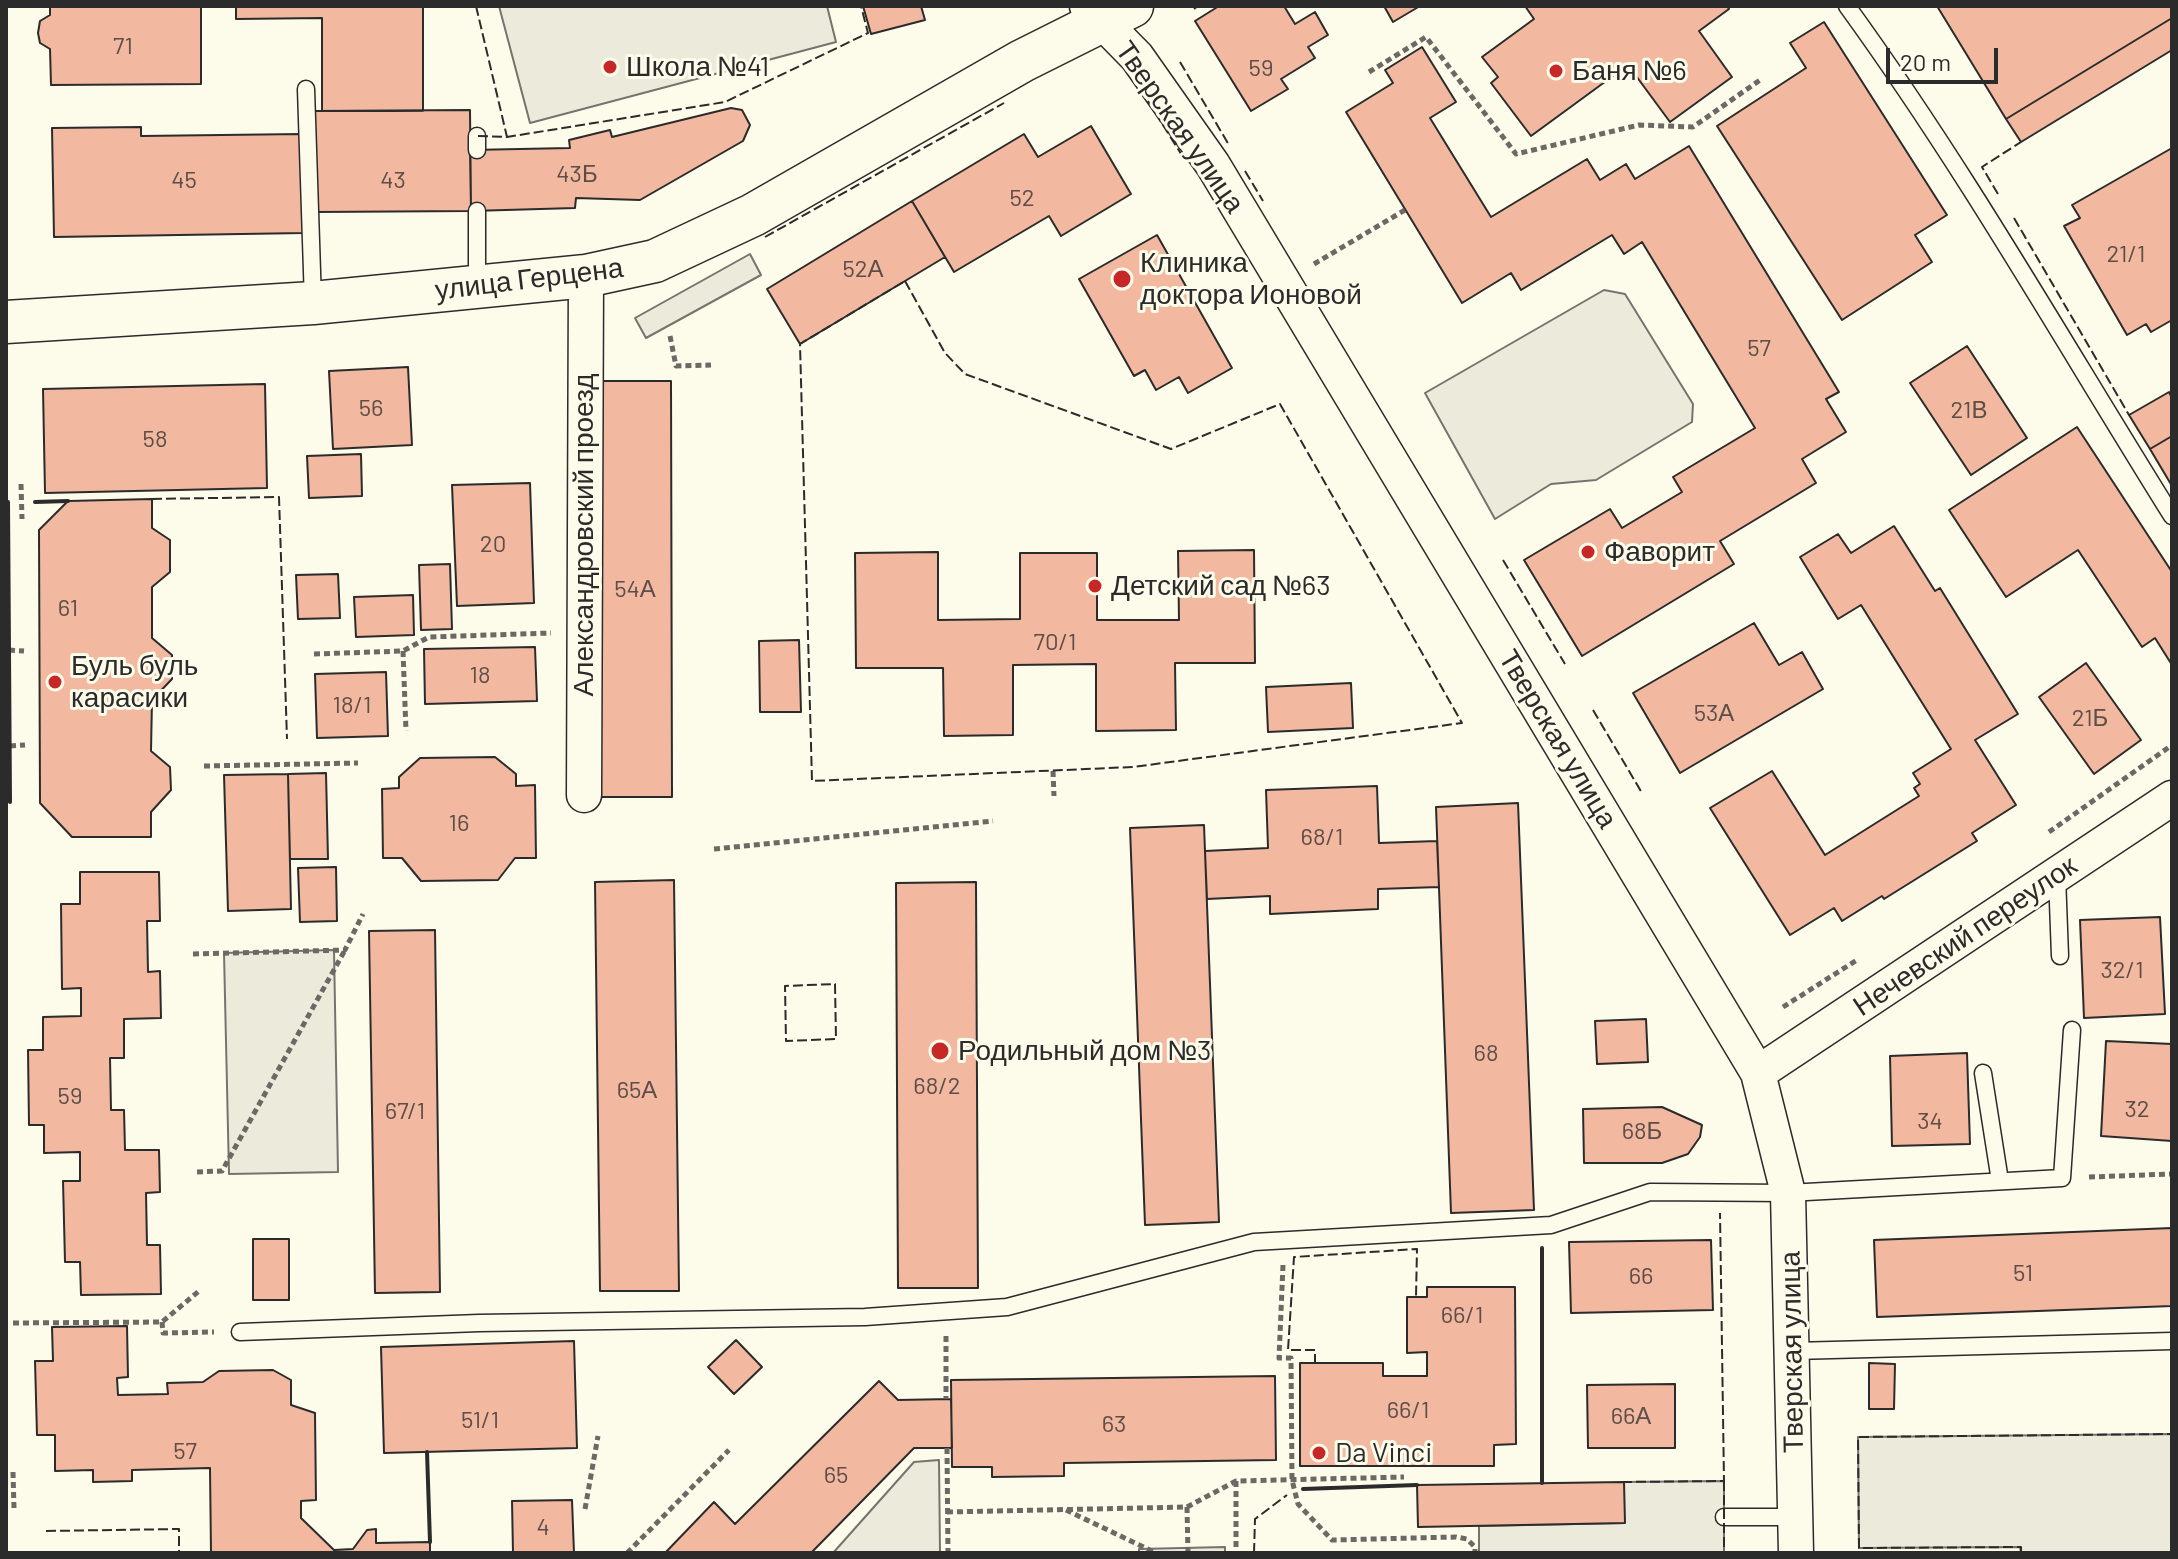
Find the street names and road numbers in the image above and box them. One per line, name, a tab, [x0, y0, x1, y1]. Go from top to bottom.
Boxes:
street label: Тверская улица	[1108, 35, 1252, 219]
street label: улица Герцена	[433, 251, 625, 307]
street label: Александровский проезд	[567, 373, 601, 697]
street label: Тверская улица	[1492, 644, 1624, 834]
street label: Нечевский переулок	[1847, 849, 2083, 1023]
street label: Тверская улица	[1773, 1251, 1811, 1453]

